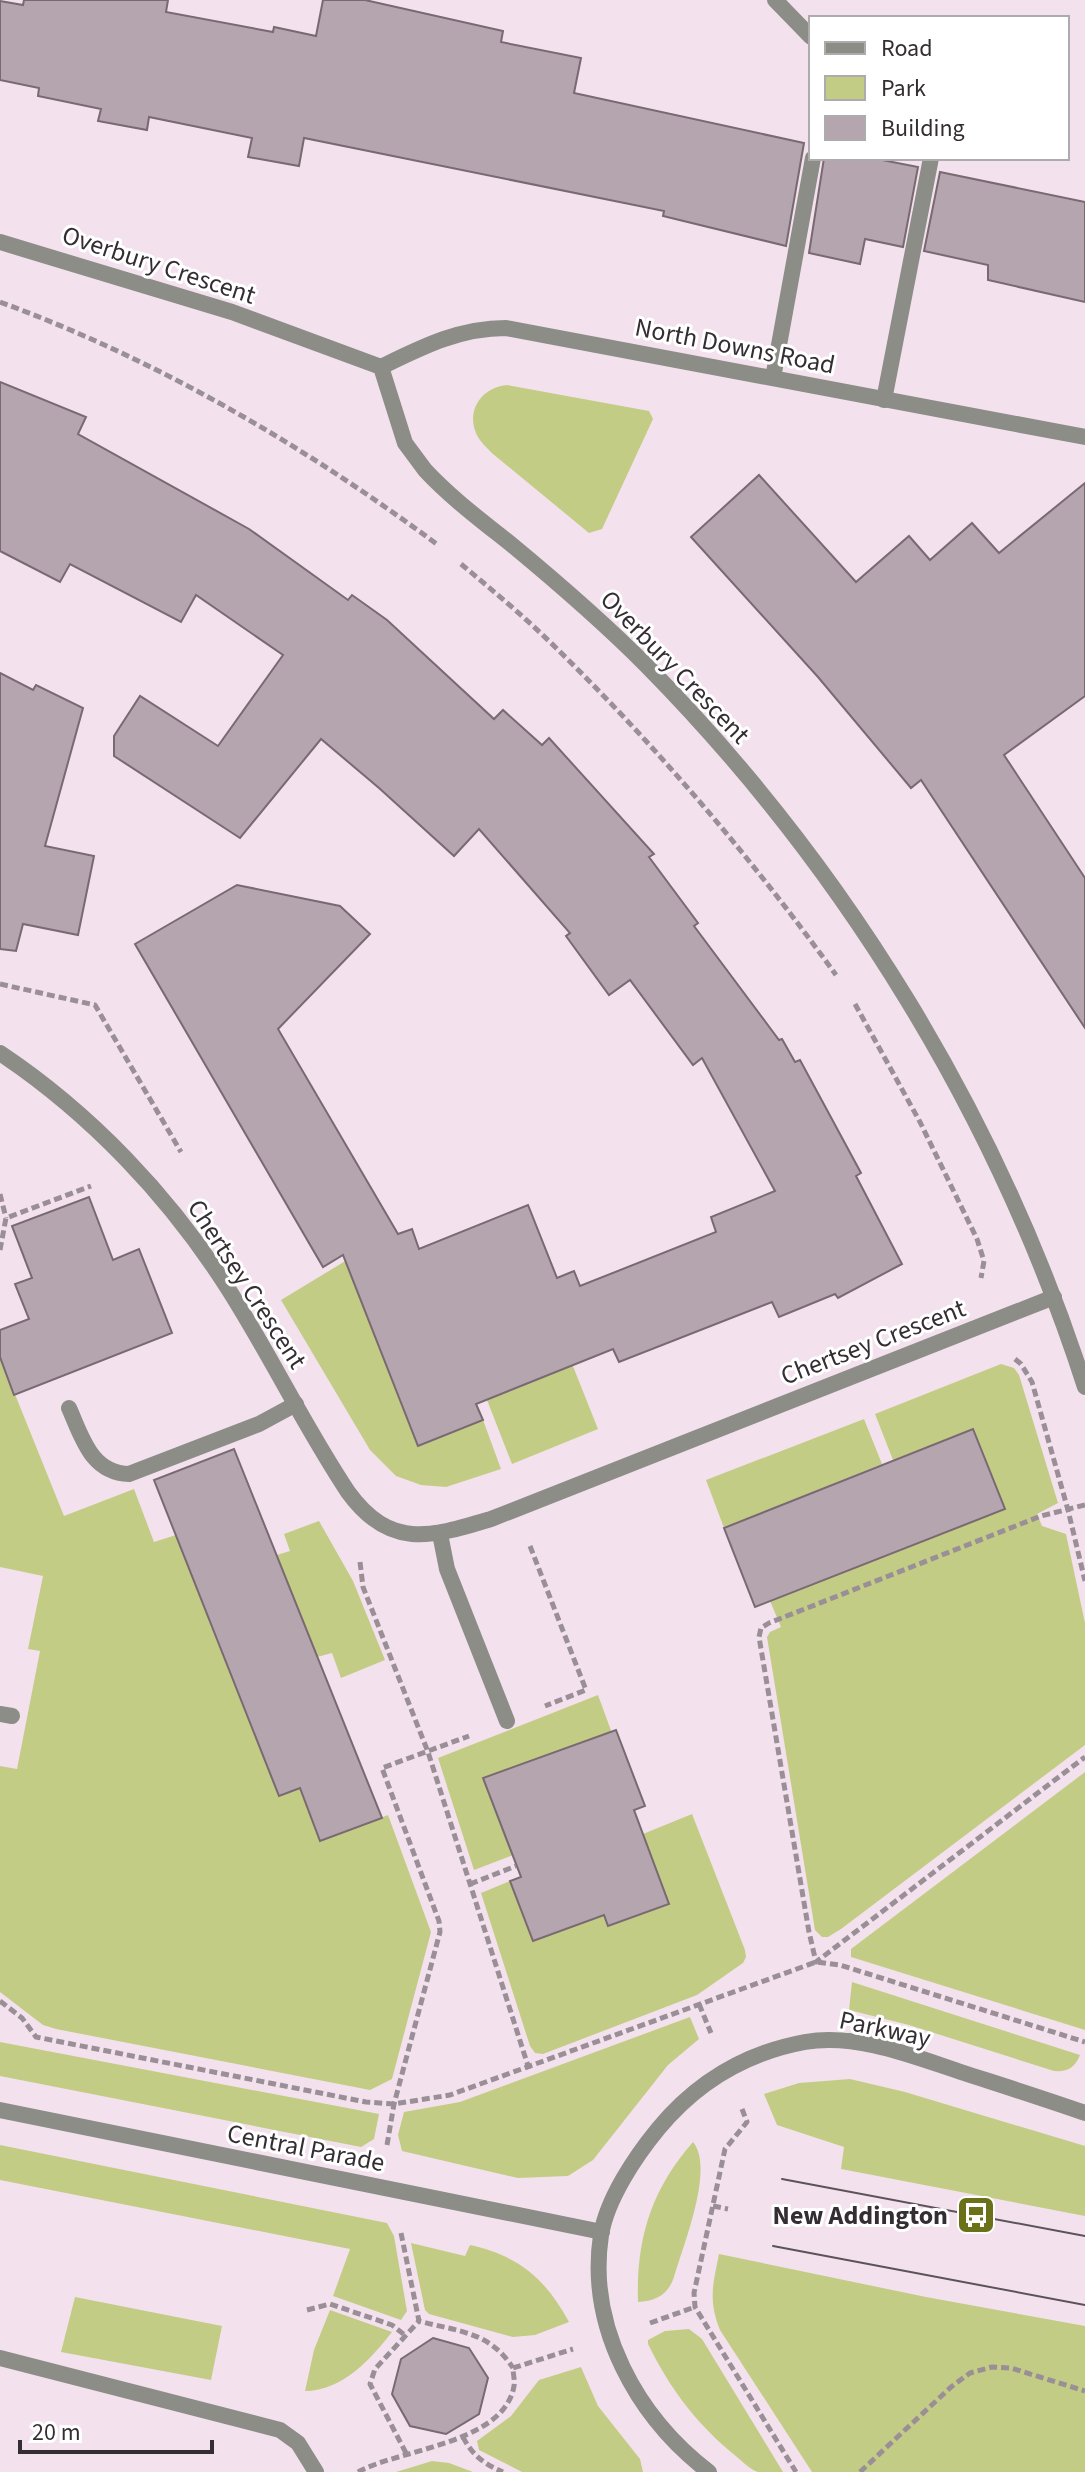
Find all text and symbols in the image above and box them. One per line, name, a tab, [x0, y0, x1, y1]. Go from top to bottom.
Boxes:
legend	[809, 16, 1069, 160]
text: Road	[881, 31, 933, 66]
text: Park	[881, 71, 926, 106]
text: Building	[881, 111, 965, 146]
street label: Overbury Crescent	[58, 216, 261, 314]
street label: North Downs Road	[632, 308, 838, 384]
street label: Overbury Crescent	[592, 582, 758, 752]
street label: Chertsey Crescent	[178, 1192, 316, 1376]
street label: Chertsey Crescent	[775, 1290, 971, 1394]
street label: Parkway	[836, 2001, 934, 2057]
street label: Central Parade	[224, 2115, 388, 2181]
bus stop icon: New Addington	[955, 2194, 997, 2236]
place label: New Addington	[773, 2197, 948, 2234]
scale bar	[20, 2404, 212, 2454]
text: 20 m	[32, 2415, 81, 2450]

